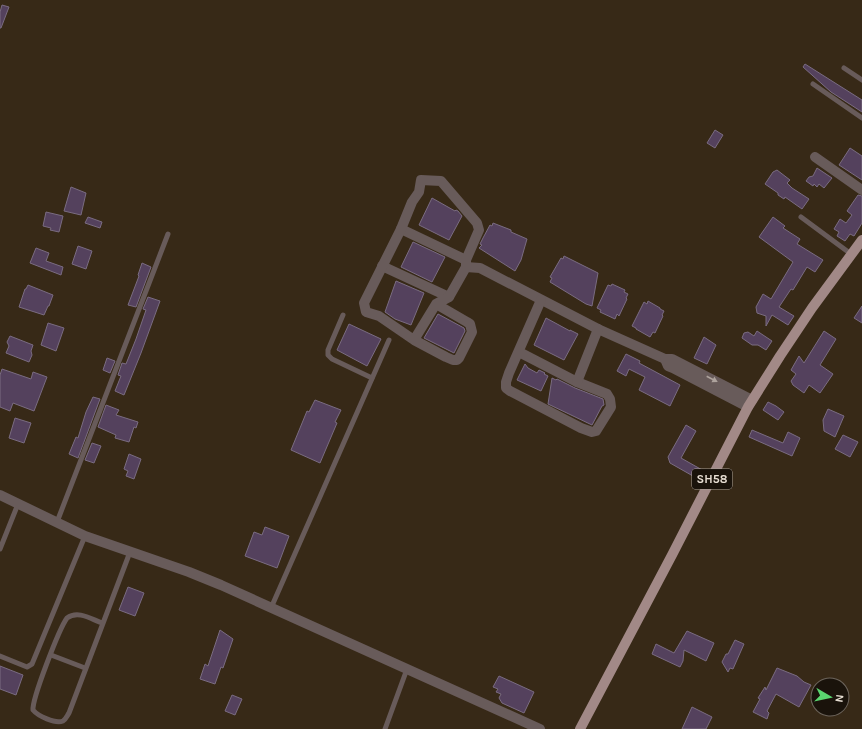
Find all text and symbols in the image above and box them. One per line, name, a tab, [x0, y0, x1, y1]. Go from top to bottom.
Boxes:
one-way arrow	[706, 376, 717, 382]
road number: SH58	[692, 469, 732, 489]
north arrow	[810, 677, 850, 717]
text: N	[832, 694, 846, 703]

